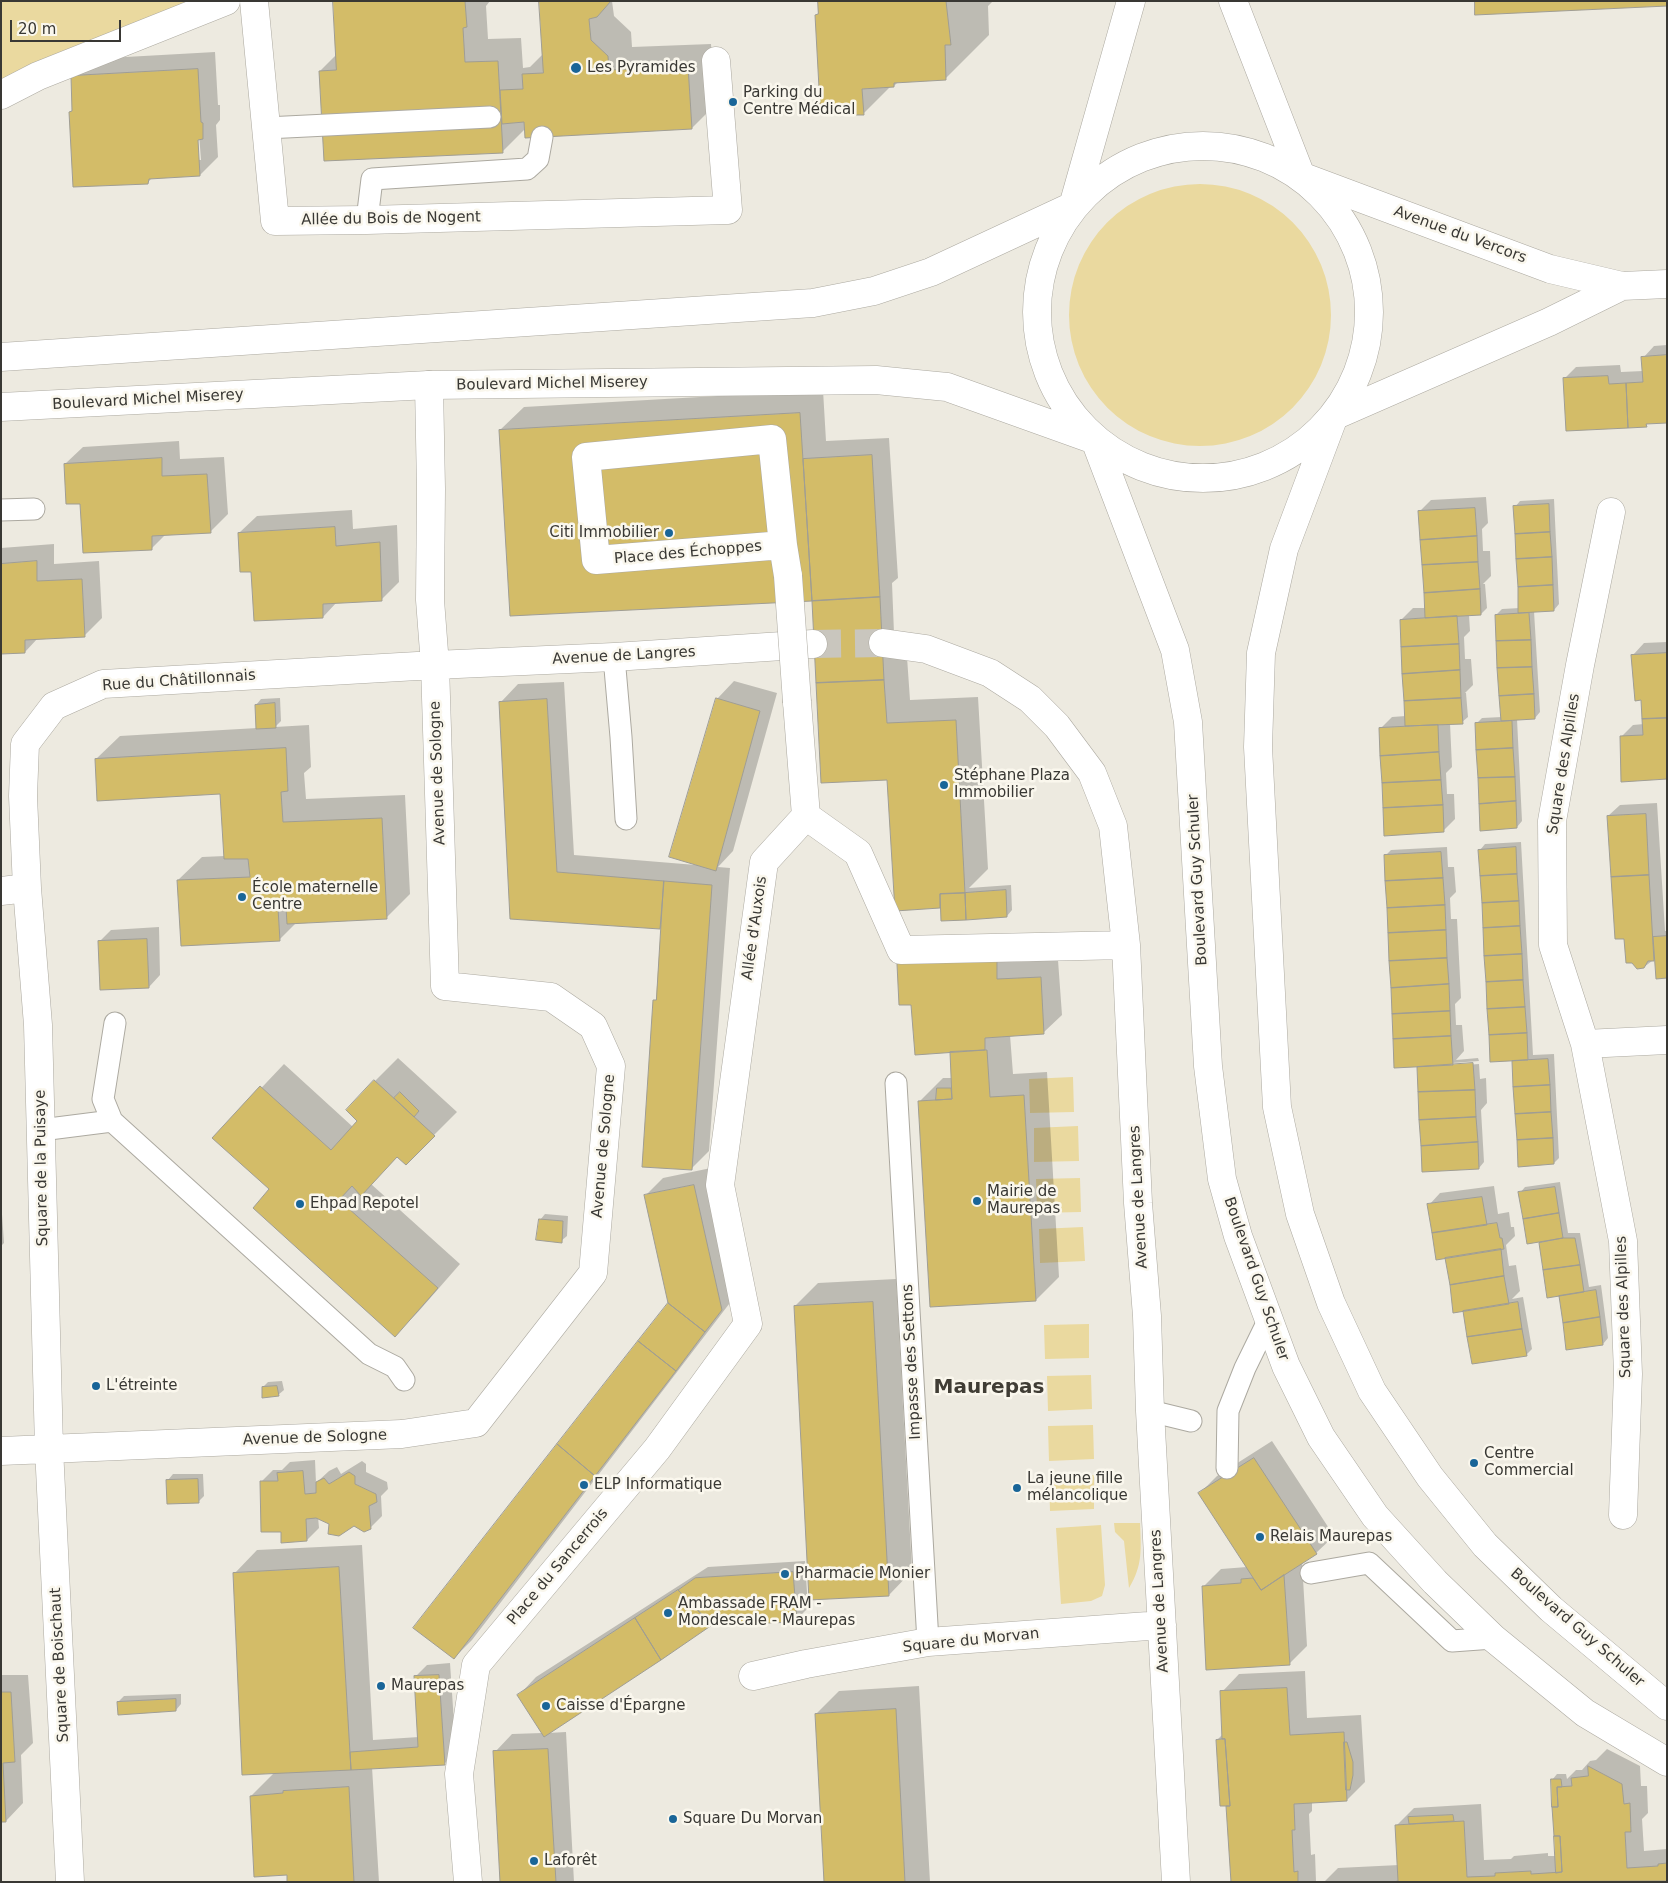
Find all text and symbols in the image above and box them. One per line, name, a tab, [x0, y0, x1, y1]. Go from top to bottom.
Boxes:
scale bar	[12, 10, 124, 42]
text: 20 m	[18, 20, 56, 38]
place label: Les Pyramides	[587, 59, 696, 77]
marker: Les Pyramides	[569, 61, 583, 75]
place label: Parking du Centre Médical	[743, 84, 855, 119]
marker: Parking du Centre Médical	[727, 96, 739, 108]
street label: Avenue du Vercors	[1391, 203, 1529, 267]
street label: Allée du Bois de Nogent	[301, 208, 481, 230]
street label: Boulevard Michel Miserey	[456, 373, 648, 395]
street label: Boulevard Michel Miserey	[52, 386, 244, 414]
place label: Citi Immobilier	[549, 524, 659, 542]
marker: Citi Immobilier	[663, 527, 675, 539]
street label: Place des Échoppes	[613, 538, 763, 568]
street label: Avenue de Langres	[552, 643, 696, 669]
street label: Rue du Châtillonnais	[102, 667, 256, 695]
street label: Square des Alpilles	[1544, 692, 1584, 836]
street label: Avenue de Sologne	[426, 701, 450, 845]
place label: Stéphane Plaza Immobilier	[954, 767, 1070, 802]
marker: Stéphane Plaza Immobilier	[938, 779, 950, 791]
street label: Boulevard Guy Schuler	[1185, 794, 1211, 966]
street label: Allée d'Auxois	[739, 875, 771, 981]
place label: École maternelle Centre	[252, 879, 378, 914]
marker: École maternelle Centre	[236, 891, 248, 903]
street label: Avenue de Sologne	[589, 1073, 619, 1219]
street label: Square de la Puisaye	[32, 1089, 52, 1247]
street label: Avenue de Langres	[1126, 1125, 1152, 1269]
place label: Mairie de Maurepas	[987, 1183, 1060, 1218]
place label: Ehpad Repotel	[310, 1195, 419, 1213]
marker: Mairie de Maurepas	[971, 1195, 983, 1207]
street label: Boulevard Guy Schuler	[1220, 1195, 1292, 1363]
marker: Ehpad Repotel	[294, 1198, 306, 1210]
street label: Square des Alpilles	[1613, 1236, 1635, 1378]
street label: Impasse des Settons	[899, 1284, 925, 1440]
district label: Maurepas	[934, 1376, 1044, 1400]
place label: L'étreinte	[106, 1377, 177, 1395]
marker: L'étreinte	[90, 1380, 102, 1392]
street label: Avenue de Sologne	[243, 1426, 387, 1450]
place label: Centre Commercial	[1484, 1445, 1574, 1480]
marker: Centre Commercial	[1468, 1457, 1480, 1469]
place label: La jeune fille mélancolique	[1027, 1470, 1128, 1505]
place label: ELP Informatique	[594, 1476, 722, 1494]
marker: ELP Informatique	[578, 1479, 590, 1491]
marker: La jeune fille mélancolique	[1011, 1482, 1023, 1494]
street label: Place du Sancerrois	[504, 1505, 612, 1629]
place label: Relais Maurepas	[1270, 1528, 1392, 1546]
street label: Avenue de Langres	[1147, 1529, 1173, 1673]
marker: Relais Maurepas	[1254, 1531, 1266, 1543]
place label: Pharmacie Monier	[795, 1565, 930, 1583]
street label: Boulevard Guy Schuler	[1506, 1565, 1648, 1691]
marker: Pharmacie Monier	[779, 1568, 791, 1580]
street label: Square de Boischaut	[47, 1587, 73, 1743]
place label: Ambassade FRAM - Mondescale - Maurepas	[678, 1595, 855, 1630]
marker: Ambassade FRAM - Mondescale - Maurepas	[662, 1607, 674, 1619]
street label: Square du Morvan	[902, 1625, 1040, 1657]
place label: Maurepas	[391, 1677, 464, 1695]
marker: Maurepas	[375, 1680, 387, 1692]
place label: Caisse d'Épargne	[556, 1697, 685, 1715]
marker: Caisse d'Épargne	[540, 1700, 552, 1712]
place label: Square Du Morvan	[683, 1810, 822, 1828]
marker: Square Du Morvan	[667, 1813, 679, 1825]
place label: Laforêt	[544, 1852, 597, 1870]
marker: Laforêt	[528, 1855, 540, 1867]

